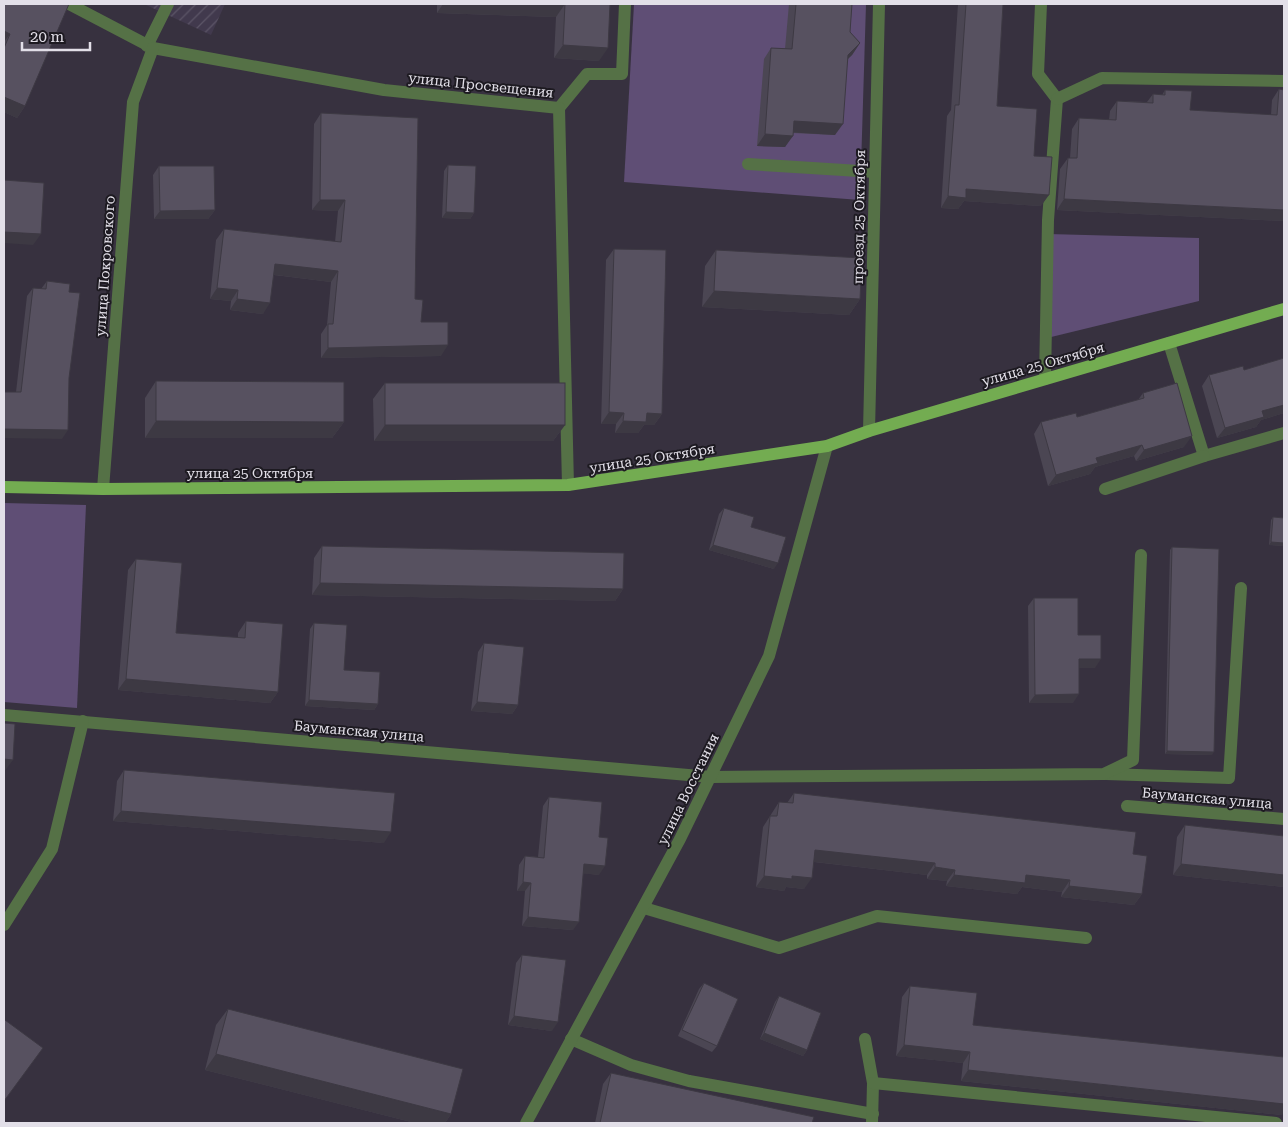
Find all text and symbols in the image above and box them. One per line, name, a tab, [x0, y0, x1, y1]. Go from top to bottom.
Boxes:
scale bar	[22, 20, 90, 52]
text: 20 m	[30, 28, 65, 46]
street label: улица Просвещения	[408, 69, 554, 101]
street label: проезд 25 Октября	[850, 150, 868, 284]
street label: улица Покровского	[92, 195, 118, 337]
street label: улица 25 Октября	[980, 339, 1106, 389]
street label: улица 25 Октября	[588, 440, 716, 476]
street label: улица 25 Октября	[187, 465, 313, 481]
street label: Бауманская улица	[293, 717, 425, 745]
street label: улица Восстания	[654, 731, 722, 847]
street label: Бауманская улица	[1141, 784, 1273, 812]

